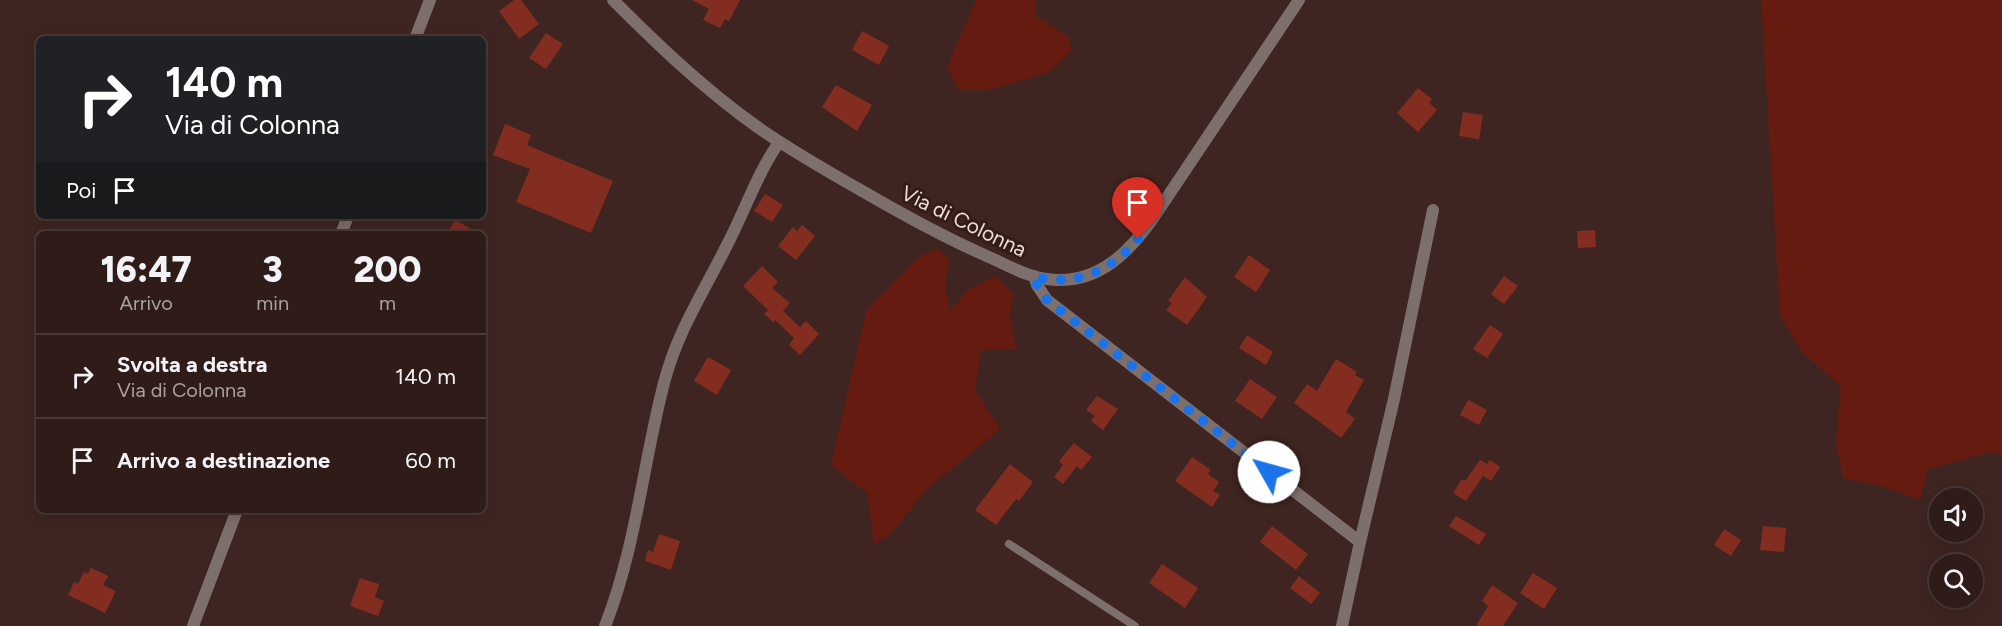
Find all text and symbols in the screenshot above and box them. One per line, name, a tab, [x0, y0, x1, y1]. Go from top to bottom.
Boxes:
text: 140 m	[165, 57, 283, 108]
icon: right	[66, 60, 144, 138]
text: Via di Colonna	[165, 108, 340, 141]
icon: arrive	[108, 174, 141, 207]
text: Poi	[66, 177, 96, 204]
pin	[1112, 177, 1163, 239]
street label: Via di Colonna	[897, 180, 1031, 262]
icon: arrive	[1121, 186, 1154, 219]
text: 16:47	[100, 248, 192, 291]
text: 3	[263, 248, 283, 291]
text: 200	[353, 248, 422, 291]
text: Arrivo	[119, 291, 173, 315]
text: min	[256, 291, 289, 315]
text: m	[379, 291, 396, 315]
text: Svolta a destra	[117, 351, 267, 378]
icon: right	[66, 360, 99, 393]
text: 140 m	[395, 363, 456, 390]
text: Via di Colonna	[117, 378, 246, 402]
position arrow	[1237, 440, 1301, 504]
icon: arrive	[66, 444, 99, 477]
text: Arrivo a destinazione	[117, 447, 330, 474]
text: 60 m	[405, 447, 456, 474]
map controls	[1929, 488, 1983, 608]
button: sound	[1929, 488, 1983, 542]
button: search	[1929, 554, 1983, 608]

